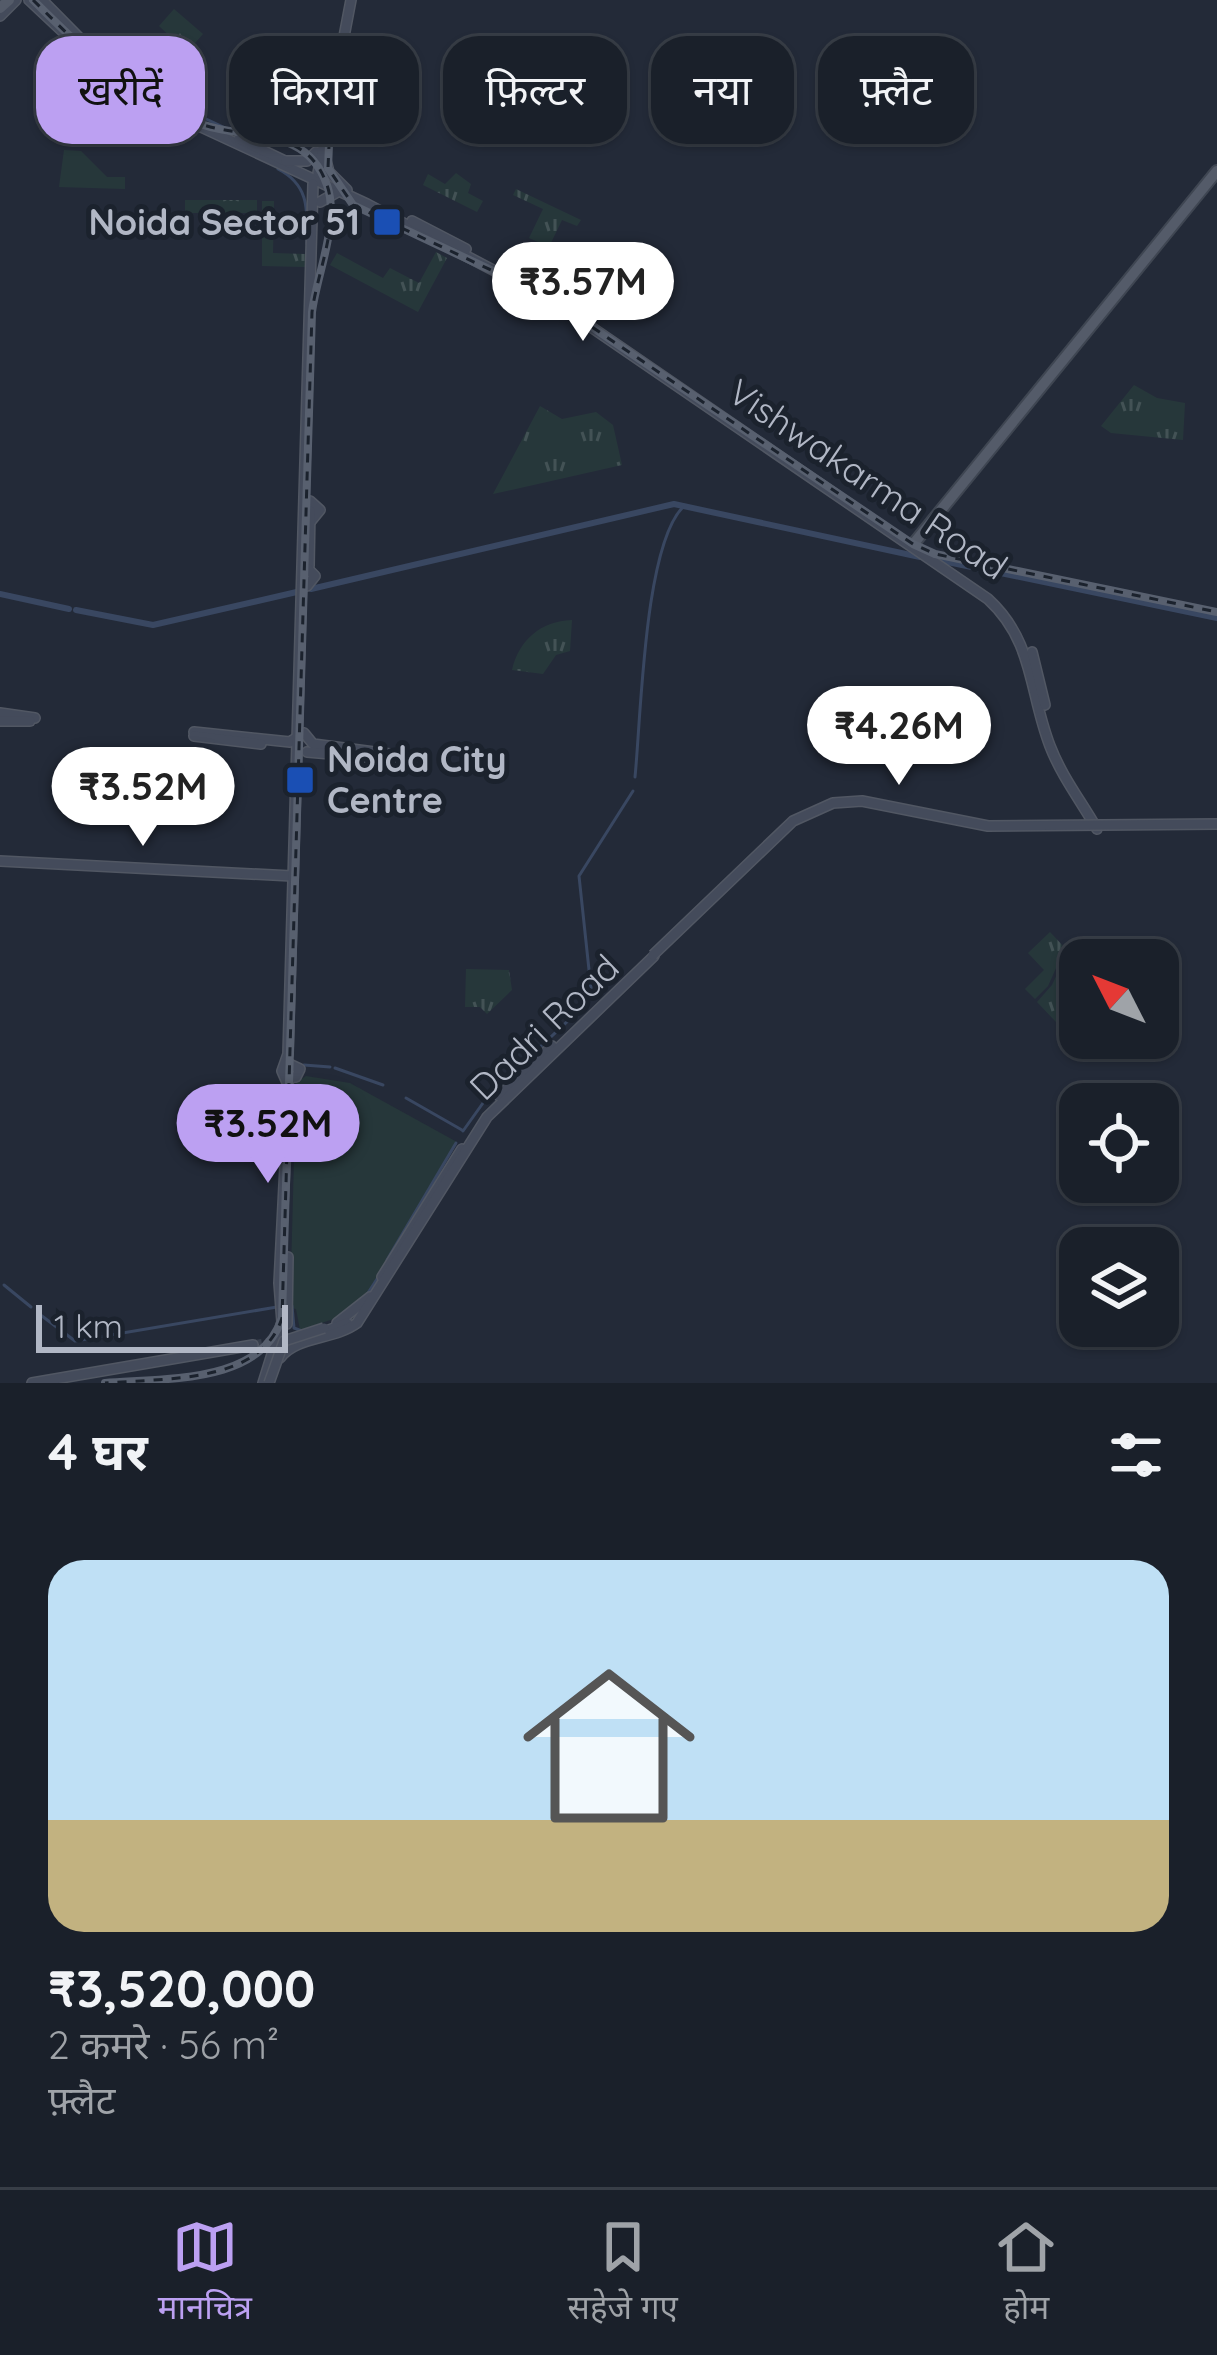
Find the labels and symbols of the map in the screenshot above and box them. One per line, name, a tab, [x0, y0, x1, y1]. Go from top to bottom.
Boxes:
place label: Noida Sector 51	[88, 199, 360, 244]
marker: Noida Sector 51	[371, 206, 403, 238]
pin: ₹3.57M	[485, 242, 681, 344]
street label: Vishwakarma Road	[720, 369, 1016, 589]
pin: ₹4.26M	[801, 686, 997, 788]
place label: Noida City Centre	[327, 736, 507, 822]
pin: ₹3.52M	[45, 747, 241, 849]
marker: Noida City Centre	[284, 764, 316, 796]
north arrow	[1059, 939, 1179, 1059]
street label: Dadri Road	[460, 944, 628, 1109]
pin: ₹3.52M	[170, 1084, 366, 1186]
scale bar	[36, 1299, 288, 1352]

